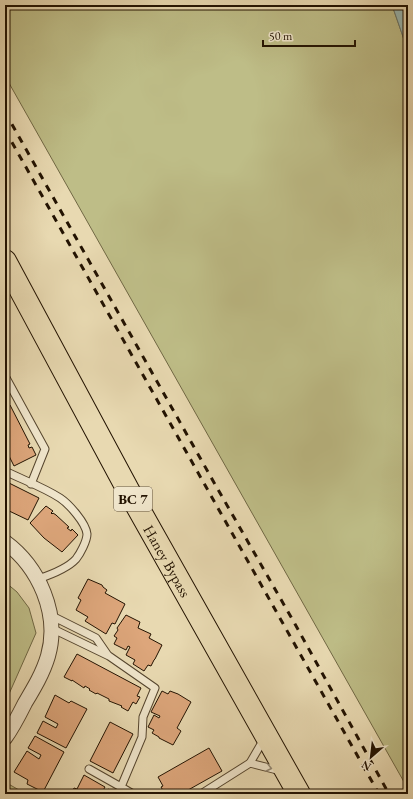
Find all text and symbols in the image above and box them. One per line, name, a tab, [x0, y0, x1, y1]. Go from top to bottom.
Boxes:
scale bar	[263, 22, 355, 48]
text: 50 m	[269, 28, 293, 44]
road number: BC 7	[114, 487, 152, 511]
street label: Haney Bypass	[140, 521, 196, 600]
north arrow	[351, 737, 391, 777]
text: N	[359, 758, 374, 774]
one-way arrow	[265, 763, 272, 771]

